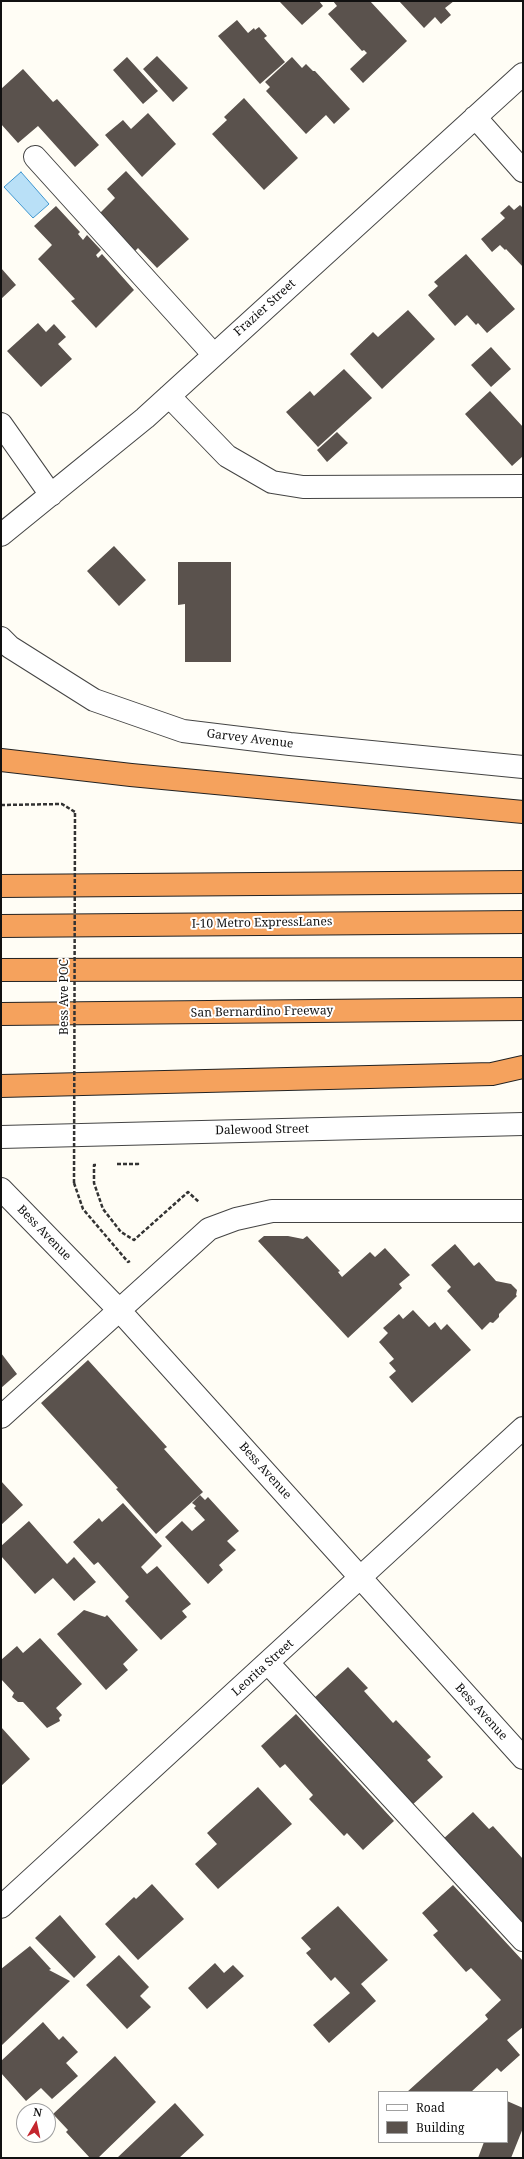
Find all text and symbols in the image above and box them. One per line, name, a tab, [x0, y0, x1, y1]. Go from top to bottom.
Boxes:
street label: Frazier Street	[231, 277, 299, 339]
street label: Garvey Avenue	[206, 727, 294, 751]
street label: I-10 Metro ExpressLanes	[192, 915, 332, 931]
street label: Bess Ave POC	[58, 959, 72, 1035]
street label: San Bernardino Freeway	[191, 1004, 333, 1020]
street label: Dalewood Street	[215, 1122, 309, 1138]
street label: Bess Avenue	[14, 1202, 74, 1264]
street label: Bess Avenue	[236, 1440, 294, 1502]
street label: Leorita Street	[229, 1637, 297, 1699]
street label: Bess Avenue	[452, 1681, 510, 1743]
legend	[378, 2091, 508, 2143]
text: Road	[416, 2099, 445, 2116]
north arrow	[16, 2103, 56, 2143]
text: N	[32, 2104, 43, 2120]
text: Building	[416, 2119, 464, 2136]

